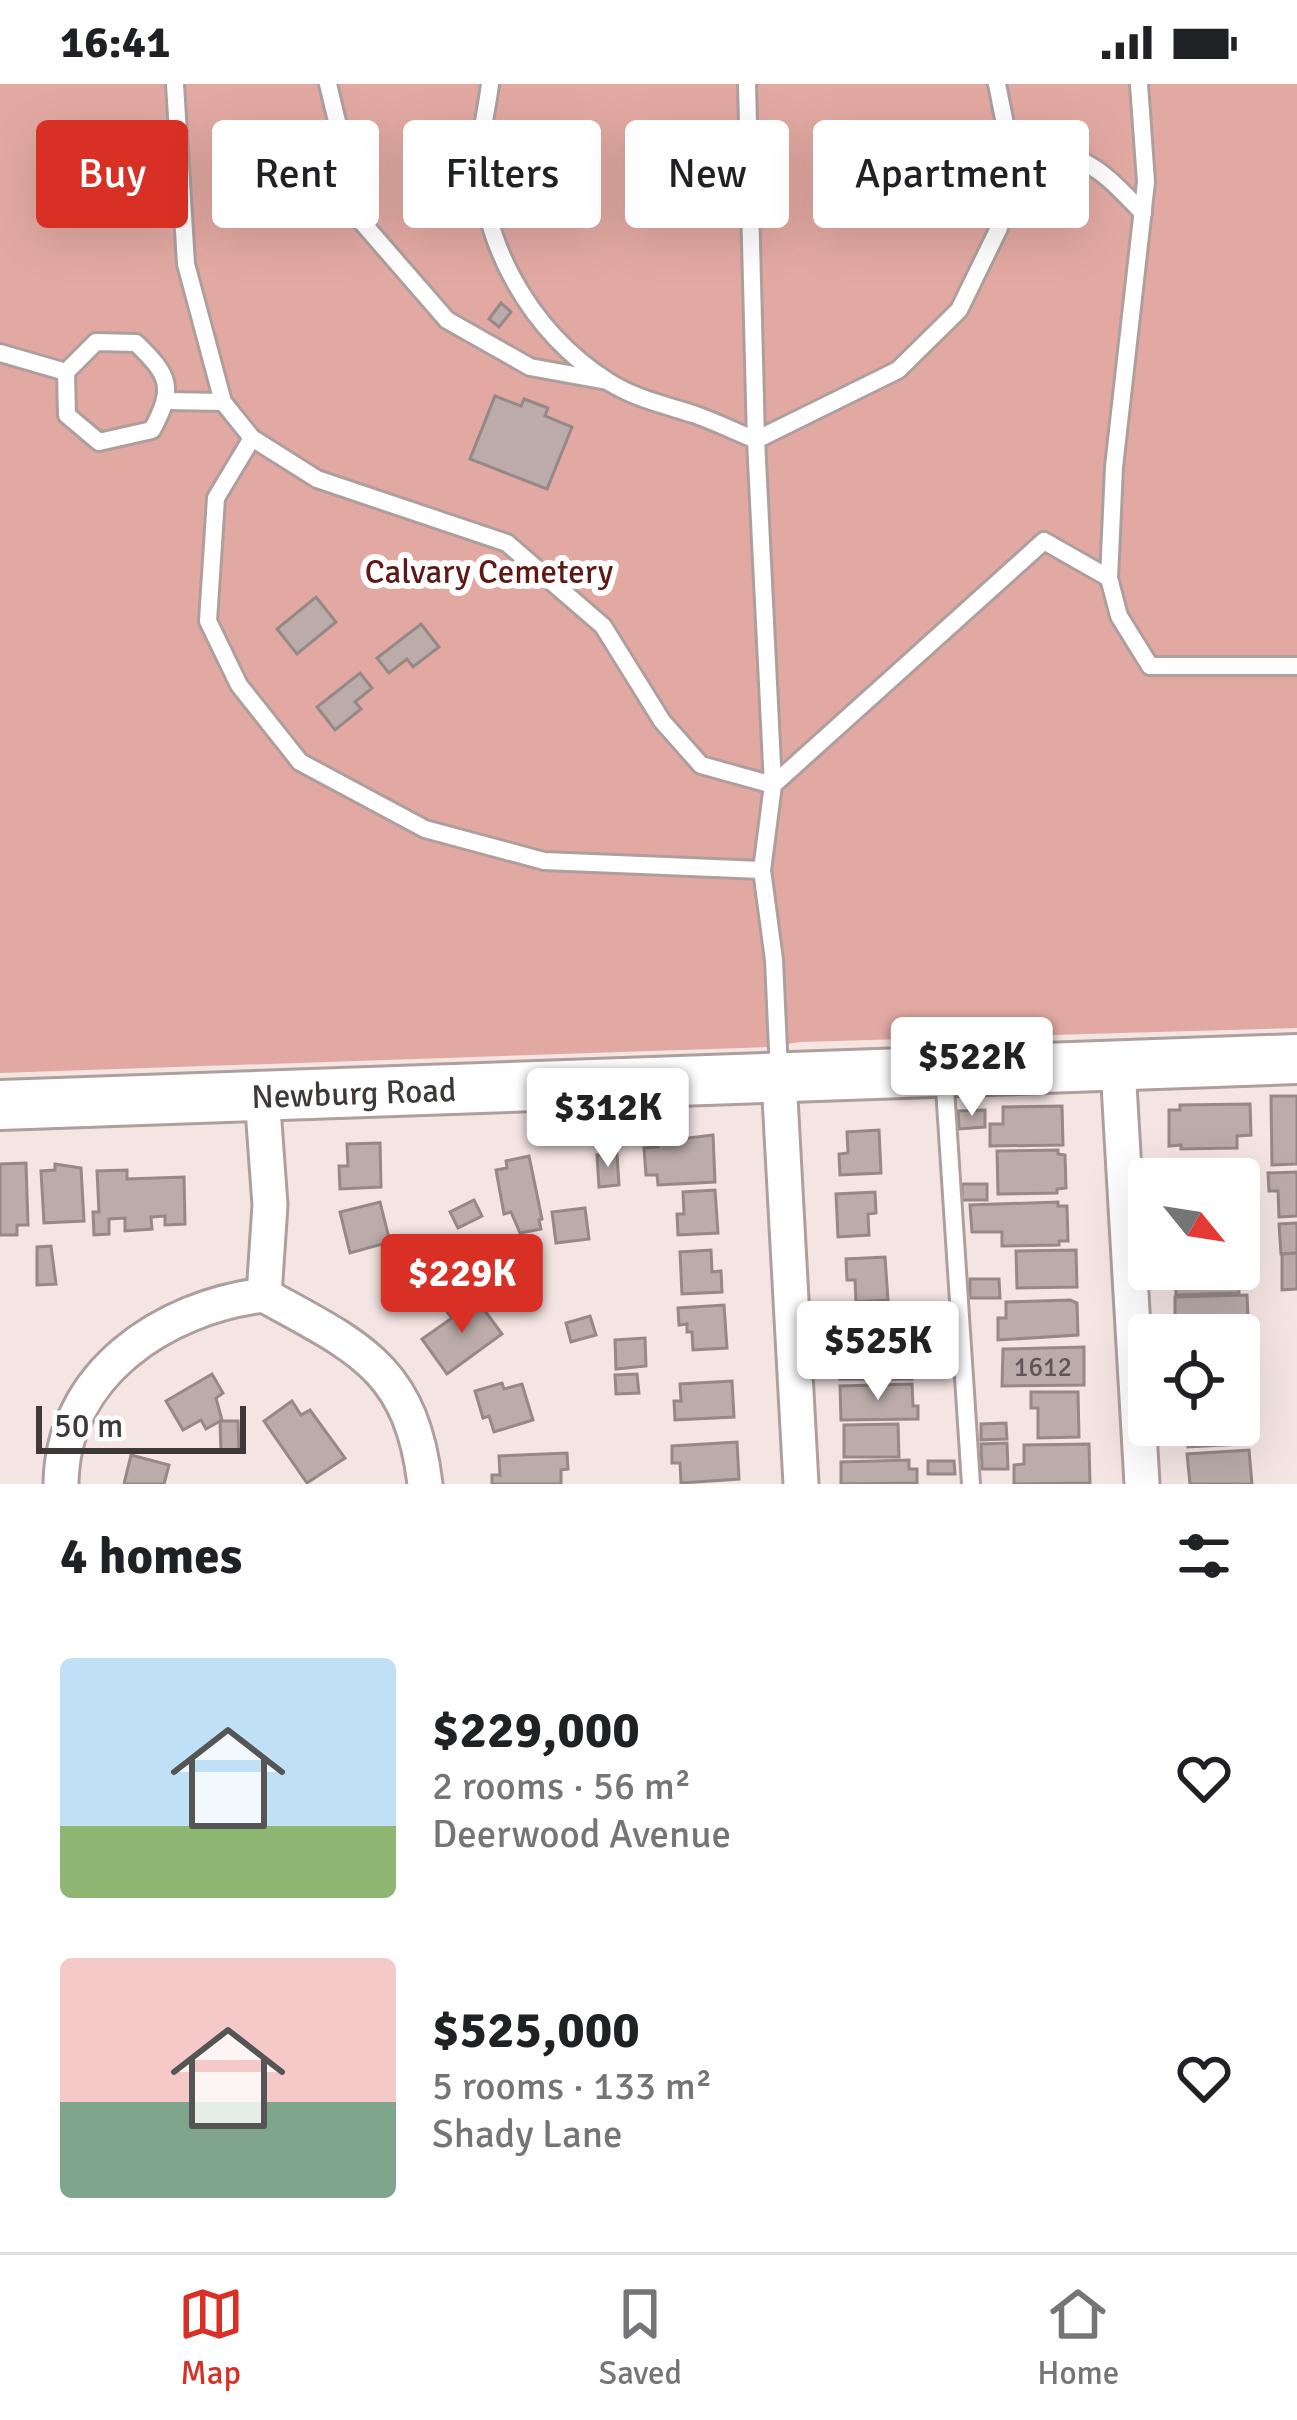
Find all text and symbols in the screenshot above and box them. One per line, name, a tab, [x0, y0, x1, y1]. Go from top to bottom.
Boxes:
text: 16:41	[60, 15, 170, 70]
chip: Buy	[36, 120, 188, 228]
chip: Rent	[212, 120, 379, 228]
chip: Filters	[403, 120, 601, 228]
chip: New	[625, 120, 789, 228]
chip: Apartment	[813, 120, 1089, 228]
park label: Calvary Cemetery	[365, 552, 614, 593]
pin: $522K	[888, 1017, 1056, 1119]
text: $522K	[918, 1032, 1026, 1080]
pin: $312K	[524, 1068, 692, 1170]
street label: Newburg Road	[251, 1070, 457, 1118]
text: $312K	[554, 1083, 662, 1131]
north arrow	[1128, 1158, 1260, 1290]
map controls	[1128, 1158, 1260, 1446]
pin: $229K	[378, 1234, 546, 1336]
text: $229K	[408, 1249, 516, 1297]
pin: $525K	[794, 1301, 962, 1403]
button: locate	[1128, 1314, 1260, 1446]
text: $525K	[824, 1316, 932, 1364]
house number: 1612	[1014, 1351, 1072, 1384]
scale bar	[36, 1400, 246, 1453]
text: 50 m	[54, 1406, 123, 1447]
icon: filters	[1171, 1523, 1237, 1589]
text: 4 homes	[60, 1525, 242, 1588]
text: $229,000	[432, 1699, 640, 1762]
icon: home	[156, 1706, 300, 1850]
icon: heart	[1171, 1745, 1237, 1811]
text: 2 rooms · 56 m²	[432, 1762, 691, 1810]
text: Deerwood Avenue	[432, 1810, 731, 1858]
text: $525,000	[432, 1999, 640, 2062]
icon: home	[156, 2006, 300, 2150]
icon: heart	[1171, 2045, 1237, 2111]
text: 5 rooms · 133 m²	[432, 2062, 712, 2110]
text: Shady Lane	[432, 2110, 623, 2158]
tab: Map	[178, 2281, 244, 2394]
tab: Saved	[599, 2281, 682, 2394]
tab: Home	[1037, 2281, 1119, 2394]

